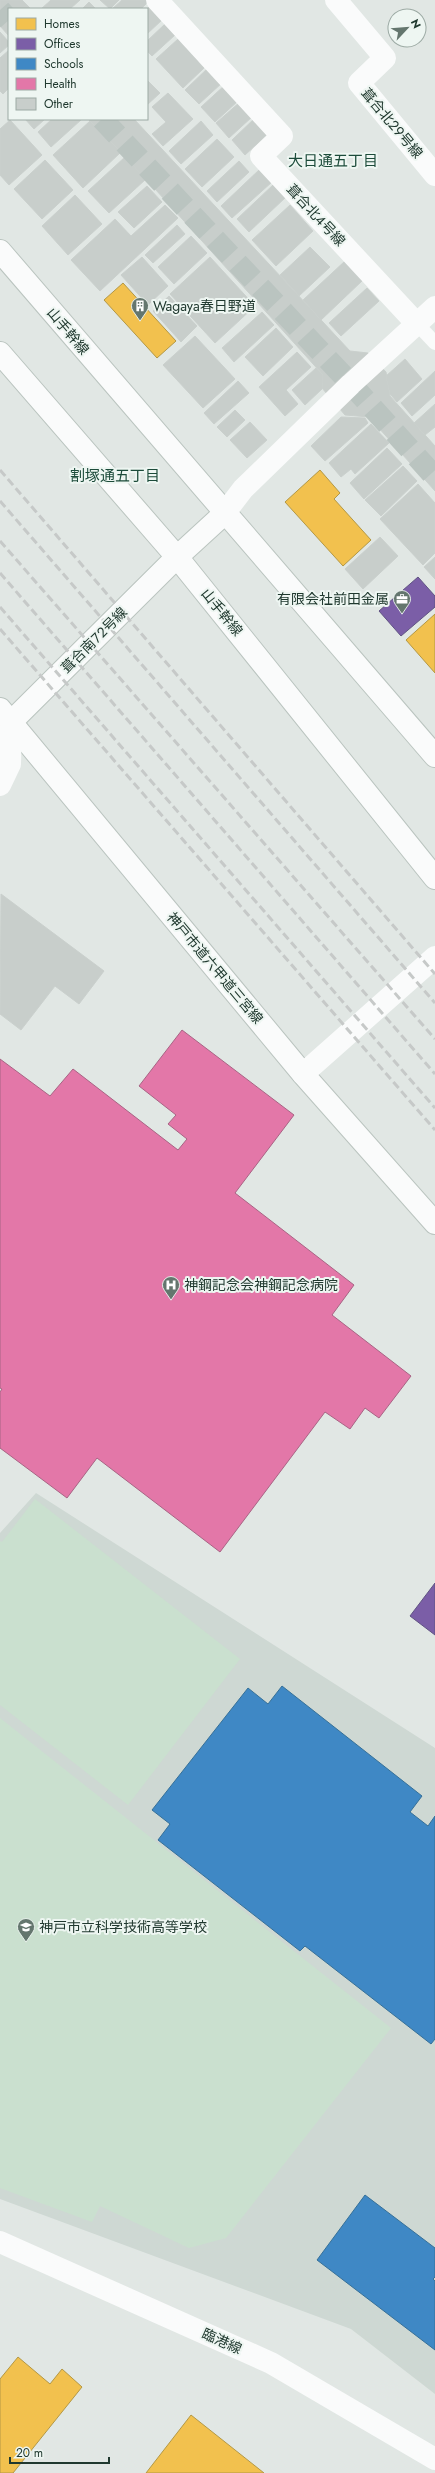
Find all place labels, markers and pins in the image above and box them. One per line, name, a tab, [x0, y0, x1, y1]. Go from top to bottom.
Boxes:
building icon: Wagaya春日野道	[130, 296, 150, 321]
place label: Wagaya春日野道	[153, 296, 256, 316]
place label: 有限会社前田金属	[277, 589, 389, 609]
office icon: 有限会社前田金属	[392, 589, 412, 614]
hospital icon: 神鋼記念会神鋼記念病院	[161, 1275, 181, 1300]
place label: 神鋼記念会神鋼記念病院	[184, 1275, 338, 1295]
school or university icon: 神戸市立科学技術高等学校	[16, 1917, 36, 1942]
place label: 神戸市立科学技術高等学校	[39, 1917, 207, 1937]

